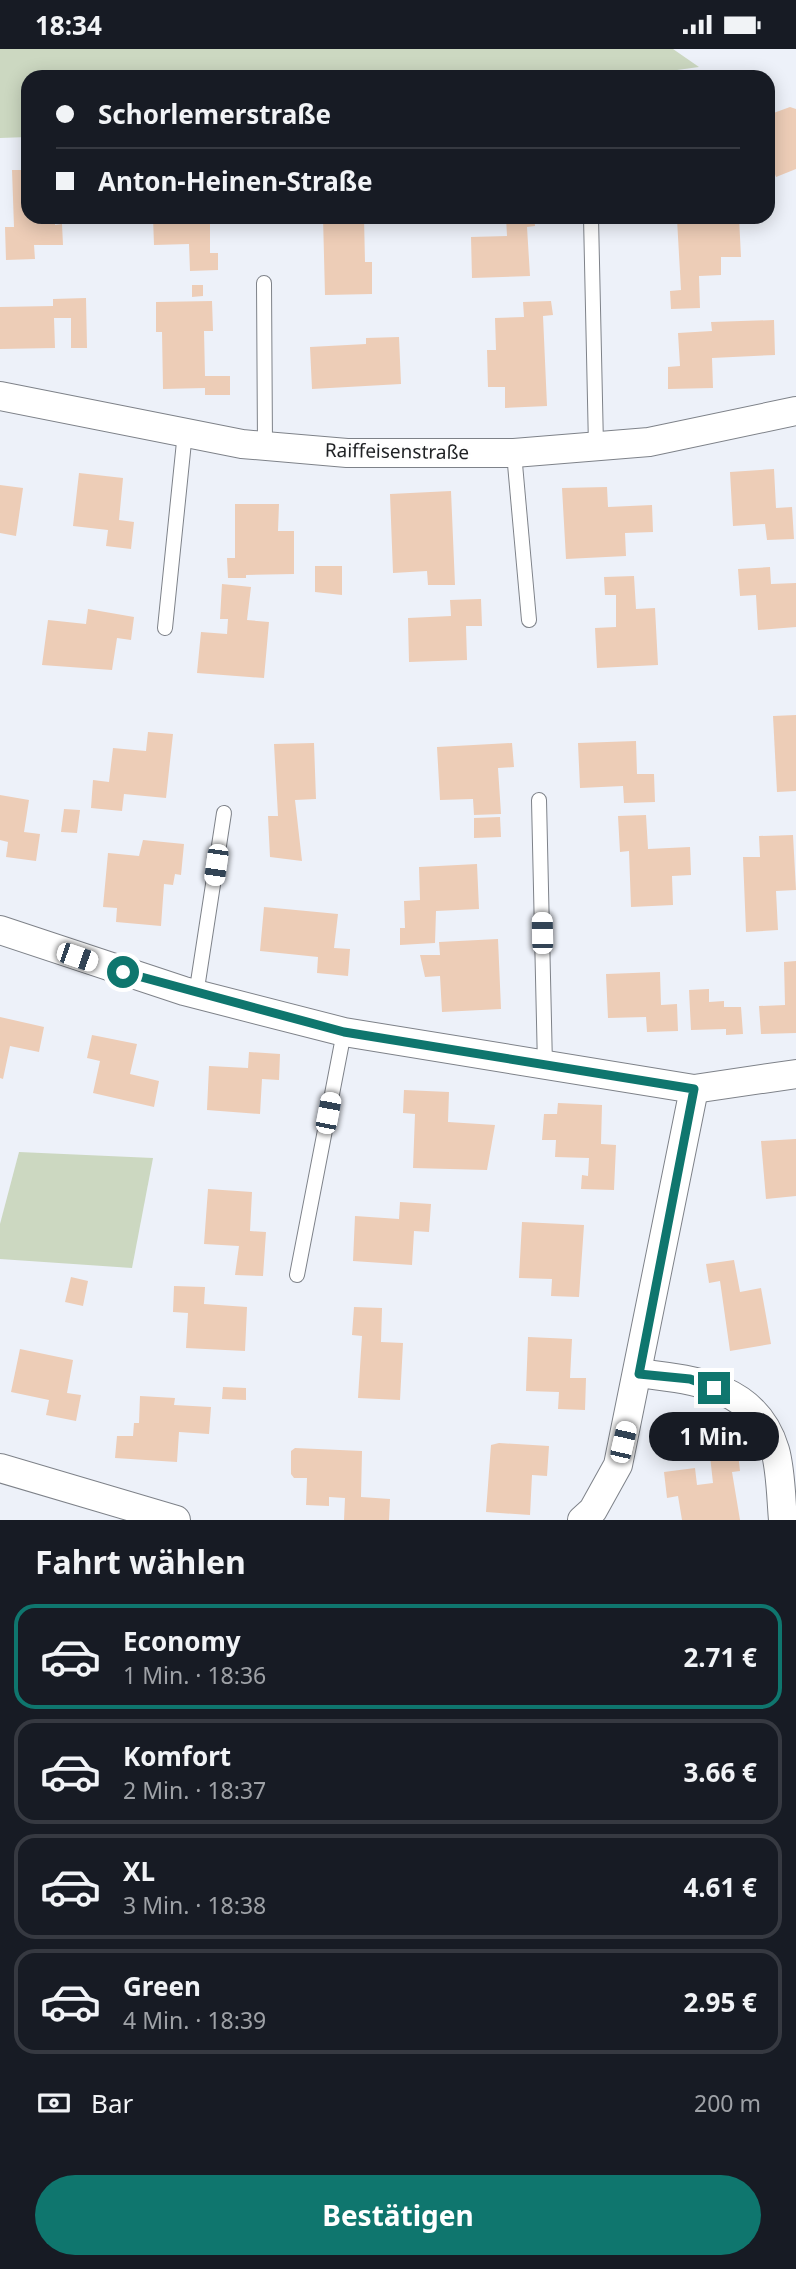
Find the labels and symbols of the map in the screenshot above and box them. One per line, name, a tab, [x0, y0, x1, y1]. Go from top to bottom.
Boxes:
street label: Raiffeisenstraße	[325, 437, 469, 465]
car	[203, 843, 230, 887]
car	[532, 912, 553, 954]
car	[54, 940, 101, 974]
route start	[107, 956, 139, 988]
car	[314, 1090, 343, 1136]
route end	[698, 1372, 730, 1404]
callout: 1 Min.	[649, 1413, 779, 1461]
car	[609, 1419, 638, 1465]

